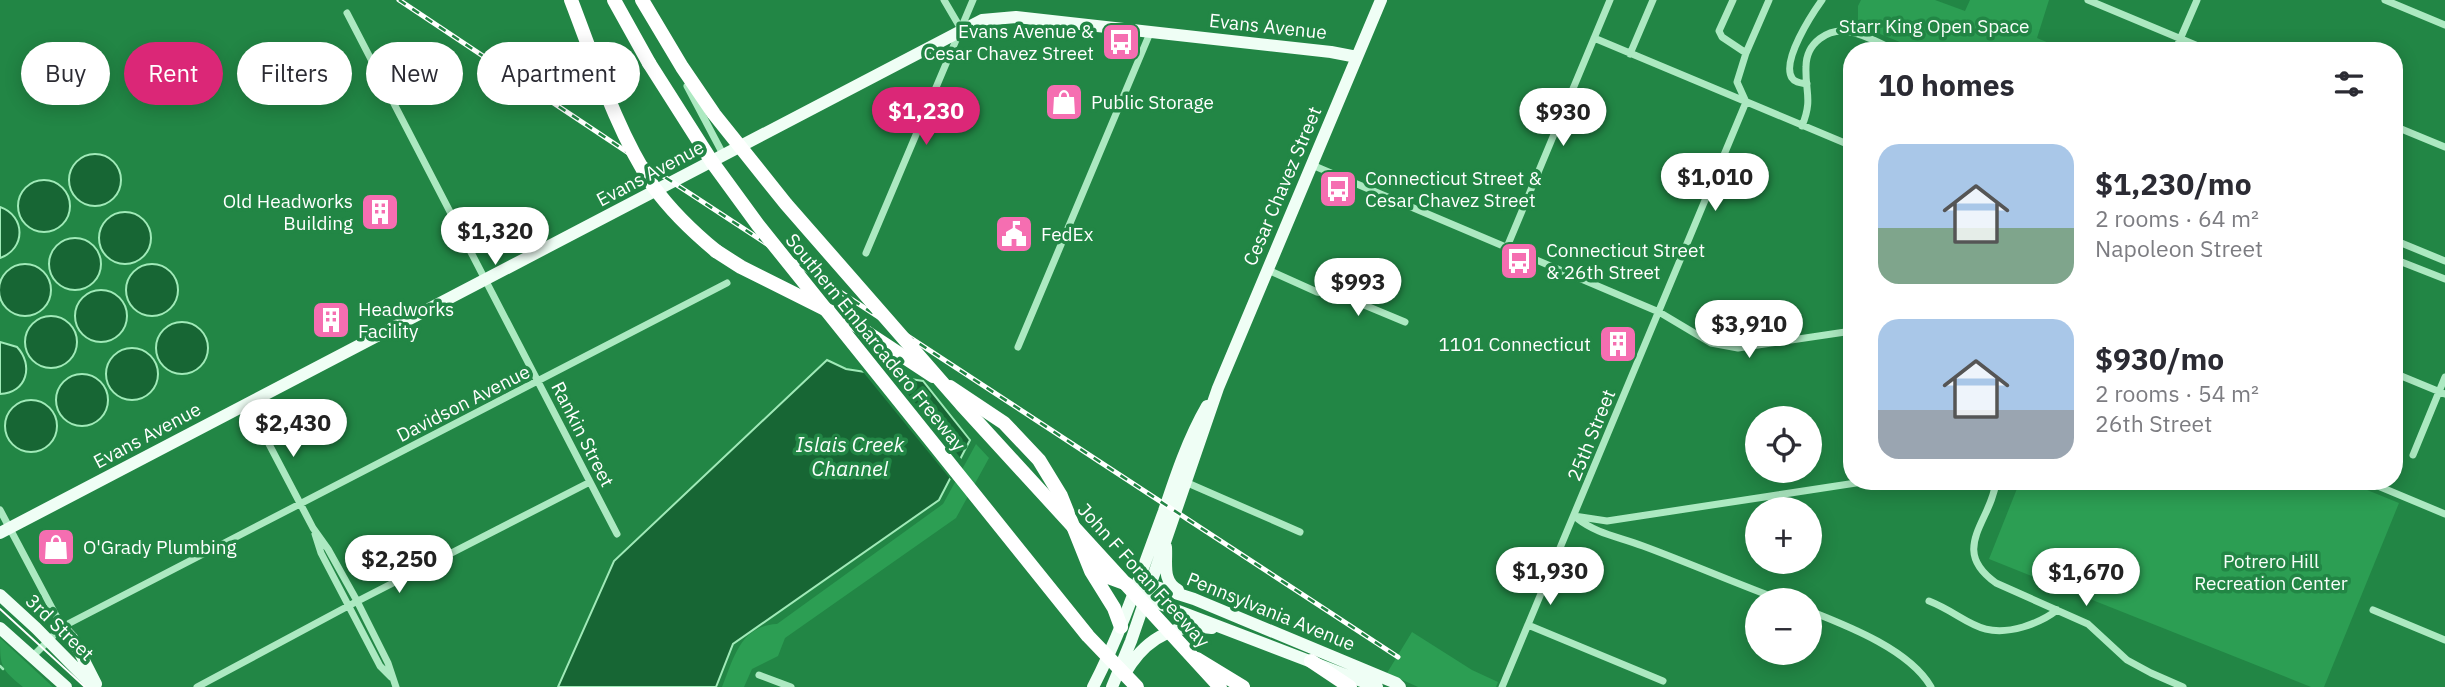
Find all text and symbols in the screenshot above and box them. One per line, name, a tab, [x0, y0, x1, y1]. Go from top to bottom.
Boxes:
street label: Evans Avenue	[1208, 8, 1328, 44]
park label: Starr King Open Space	[1839, 14, 2029, 38]
place label: Evans Avenue & Cesar Chavez Street	[923, 19, 1094, 65]
bus stop icon: Evans Avenue & Cesar Chavez Street	[1100, 21, 1142, 63]
chip: Buy	[21, 42, 110, 105]
chip: Rent	[124, 42, 223, 105]
chip: Filters	[237, 42, 352, 105]
chip: New	[366, 42, 463, 105]
chip: Apartment	[477, 42, 640, 105]
text: 10 homes	[1878, 65, 2015, 104]
icon: filters	[2330, 65, 2368, 103]
shop icon: Public Storage	[1043, 81, 1085, 123]
pin: $1,230	[869, 88, 983, 147]
pin: $930	[1522, 88, 1604, 148]
place label: Public Storage	[1091, 90, 1214, 114]
text: $1,230	[888, 95, 964, 125]
text: $930	[1535, 96, 1591, 126]
street label: Cesar Chavez Street	[1238, 103, 1326, 269]
street label: Evans Avenue	[592, 135, 708, 211]
pin: $1,010	[1658, 154, 1772, 213]
text: $1,010	[1677, 161, 1753, 191]
text: $1,230/mo	[2095, 164, 2252, 203]
place label: Connecticut Street & Cesar Chavez Street	[1365, 166, 1542, 212]
bus stop icon: Connecticut Street & Cesar Chavez Street	[1317, 168, 1359, 210]
icon: home	[1934, 172, 2018, 256]
place label: Old Headworks Building	[223, 189, 353, 235]
building icon: Old Headworks Building	[359, 191, 401, 233]
text: 2 rooms · 64 m²	[2095, 203, 2259, 233]
pin: $1,320	[438, 208, 552, 267]
public building icon: FedEx	[993, 213, 1035, 255]
text: $1,320	[457, 215, 533, 245]
place label: FedEx	[1041, 222, 1094, 246]
street label: Southern Embarcadero Freeway	[781, 228, 972, 456]
text: Napoleon Street	[2095, 233, 2263, 263]
place label: Connecticut Street & 26th Street	[1546, 238, 1705, 284]
bus stop icon: Connecticut Street & 26th Street	[1498, 240, 1540, 282]
pin: $993	[1317, 258, 1399, 318]
text: $993	[1330, 266, 1386, 296]
place label: Headworks Facility	[358, 297, 454, 343]
building icon: Headworks Facility	[310, 299, 352, 341]
pin: $3,910	[1692, 300, 1806, 360]
text: $3,910	[1711, 308, 1787, 338]
building icon: 1101 Connecticut	[1597, 323, 1639, 365]
place label: 1101 Connecticut	[1438, 332, 1591, 356]
text: $930/mo	[2095, 339, 2224, 378]
icon: home	[1934, 347, 2018, 431]
street label: Davidson Avenue	[392, 359, 534, 447]
street label: Rankin Street	[546, 377, 620, 491]
text: 2 rooms · 54 m²	[2095, 378, 2259, 408]
street label: 25th Street	[1562, 386, 1620, 484]
street label: Evans Avenue	[89, 397, 205, 473]
pin: $2,430	[236, 400, 350, 459]
map controls	[1745, 406, 1822, 665]
button: locate	[1745, 406, 1822, 483]
text: $2,430	[255, 407, 331, 437]
text: 26th Street	[2095, 408, 2212, 438]
water label: Islais Creek Channel	[796, 430, 905, 482]
button: +	[1745, 497, 1822, 574]
street label: John F Foran Freeway	[1073, 498, 1216, 653]
shop icon: O'Grady Plumbing	[35, 526, 77, 568]
place label: O'Grady Plumbing	[83, 535, 237, 559]
pin: $2,250	[342, 536, 456, 595]
text: $2,250	[361, 543, 437, 573]
pin: $1,930	[1493, 548, 1607, 607]
pin: $1,670	[2029, 548, 2143, 608]
park label: Potrero Hill Recreation Center	[2194, 549, 2348, 595]
text: $1,930	[1512, 555, 1588, 585]
text: $1,670	[2048, 556, 2124, 586]
street label: Pennsylvania Avenue	[1183, 566, 1359, 656]
button: −	[1745, 588, 1822, 665]
street label: 3rd Street	[21, 589, 99, 665]

